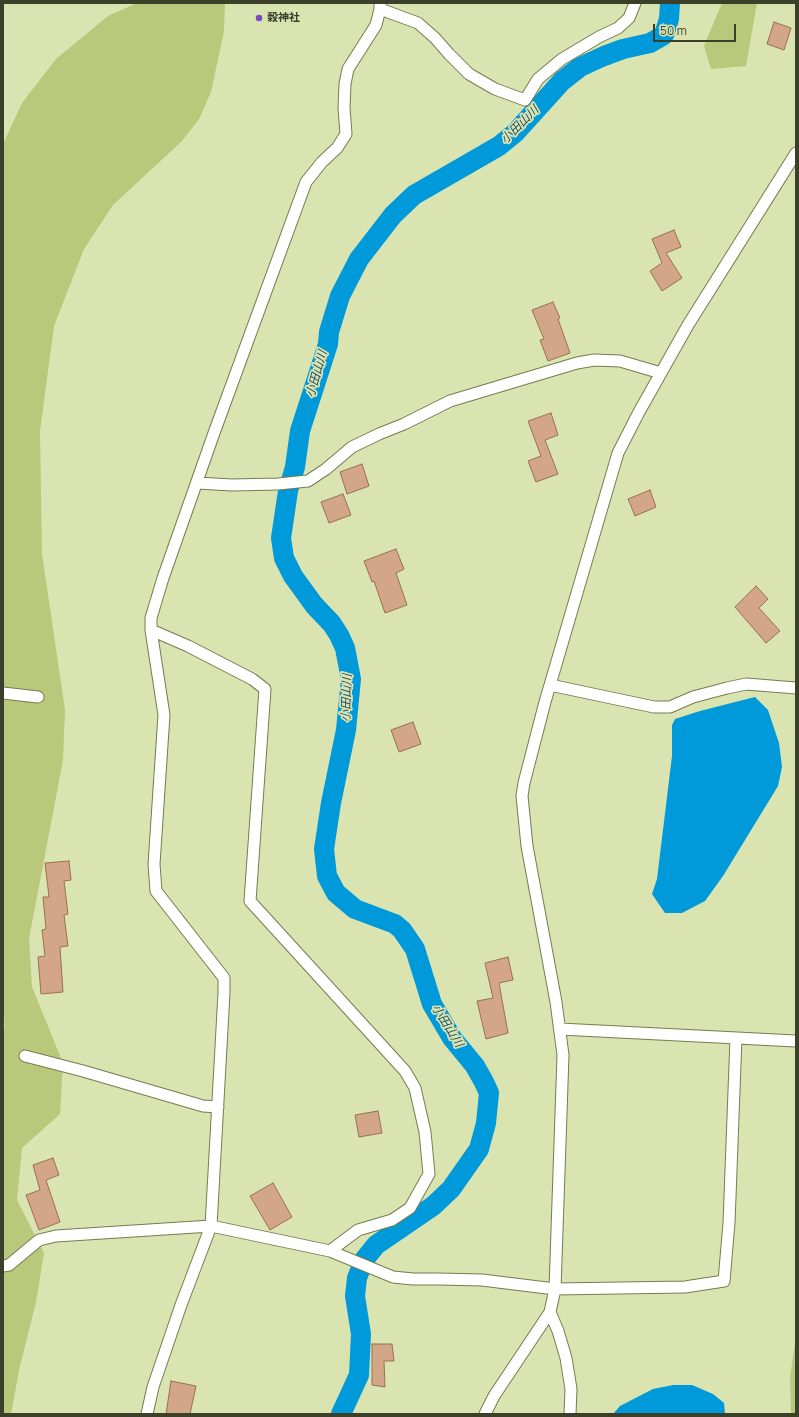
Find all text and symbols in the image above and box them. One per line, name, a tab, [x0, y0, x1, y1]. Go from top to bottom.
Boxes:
place label: 穀神社	[267, 11, 300, 25]
marker: 穀神社	[254, 13, 264, 23]
scale bar	[655, 16, 738, 42]
text: 50 m	[660, 22, 687, 39]
water label: 小田山川	[498, 103, 542, 147]
water label: 小田山川	[303, 349, 331, 399]
water label: 小田山川	[339, 674, 355, 722]
water label: 小田山川	[428, 1002, 466, 1050]

